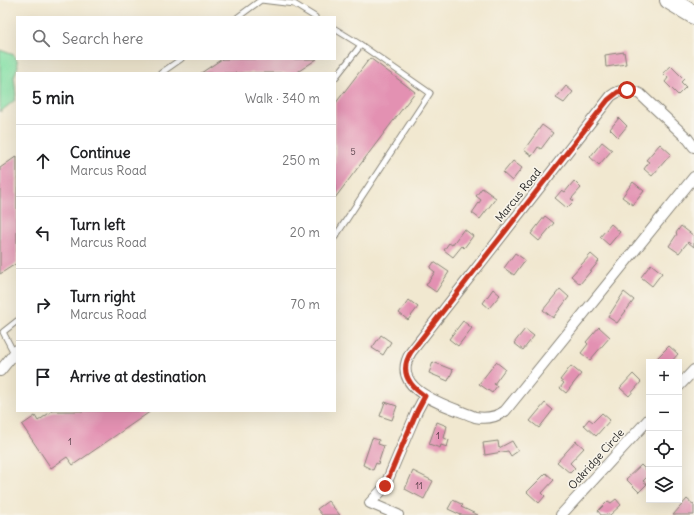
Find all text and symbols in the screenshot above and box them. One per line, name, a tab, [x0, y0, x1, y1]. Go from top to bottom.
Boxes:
search box	[16, 16, 336, 60]
icon: search	[30, 27, 52, 49]
text: Search here	[62, 29, 143, 48]
route start	[618, 81, 636, 99]
text: 5 min	[32, 87, 74, 109]
text: Walk · 340 m	[245, 90, 320, 107]
text: Continue	[70, 143, 131, 162]
house number: 5	[350, 146, 356, 157]
icon: ahead	[32, 150, 54, 172]
text: 250 m	[282, 152, 320, 169]
text: Marcus Road	[70, 162, 147, 179]
street label: Marcus Road	[492, 165, 544, 225]
text: Turn left	[70, 215, 125, 234]
icon: left	[32, 222, 54, 244]
text: 20 m	[290, 224, 320, 241]
text: Marcus Road	[70, 234, 147, 251]
text: Turn right	[70, 287, 135, 306]
icon: right	[32, 294, 54, 316]
text: 70 m	[291, 296, 320, 313]
text: Marcus Road	[70, 306, 147, 323]
map controls	[646, 359, 682, 503]
button: +	[646, 359, 682, 395]
icon: arrive	[32, 366, 54, 388]
text: Arrive at destination	[70, 367, 206, 386]
button: −	[646, 395, 682, 431]
street label: Oakridge Circle	[565, 426, 627, 492]
house number: 1	[436, 430, 440, 441]
button: locate	[646, 431, 682, 467]
house number: 1	[68, 436, 72, 447]
button: layers	[646, 467, 682, 503]
route end	[376, 477, 394, 495]
house number: 11	[415, 480, 423, 491]

